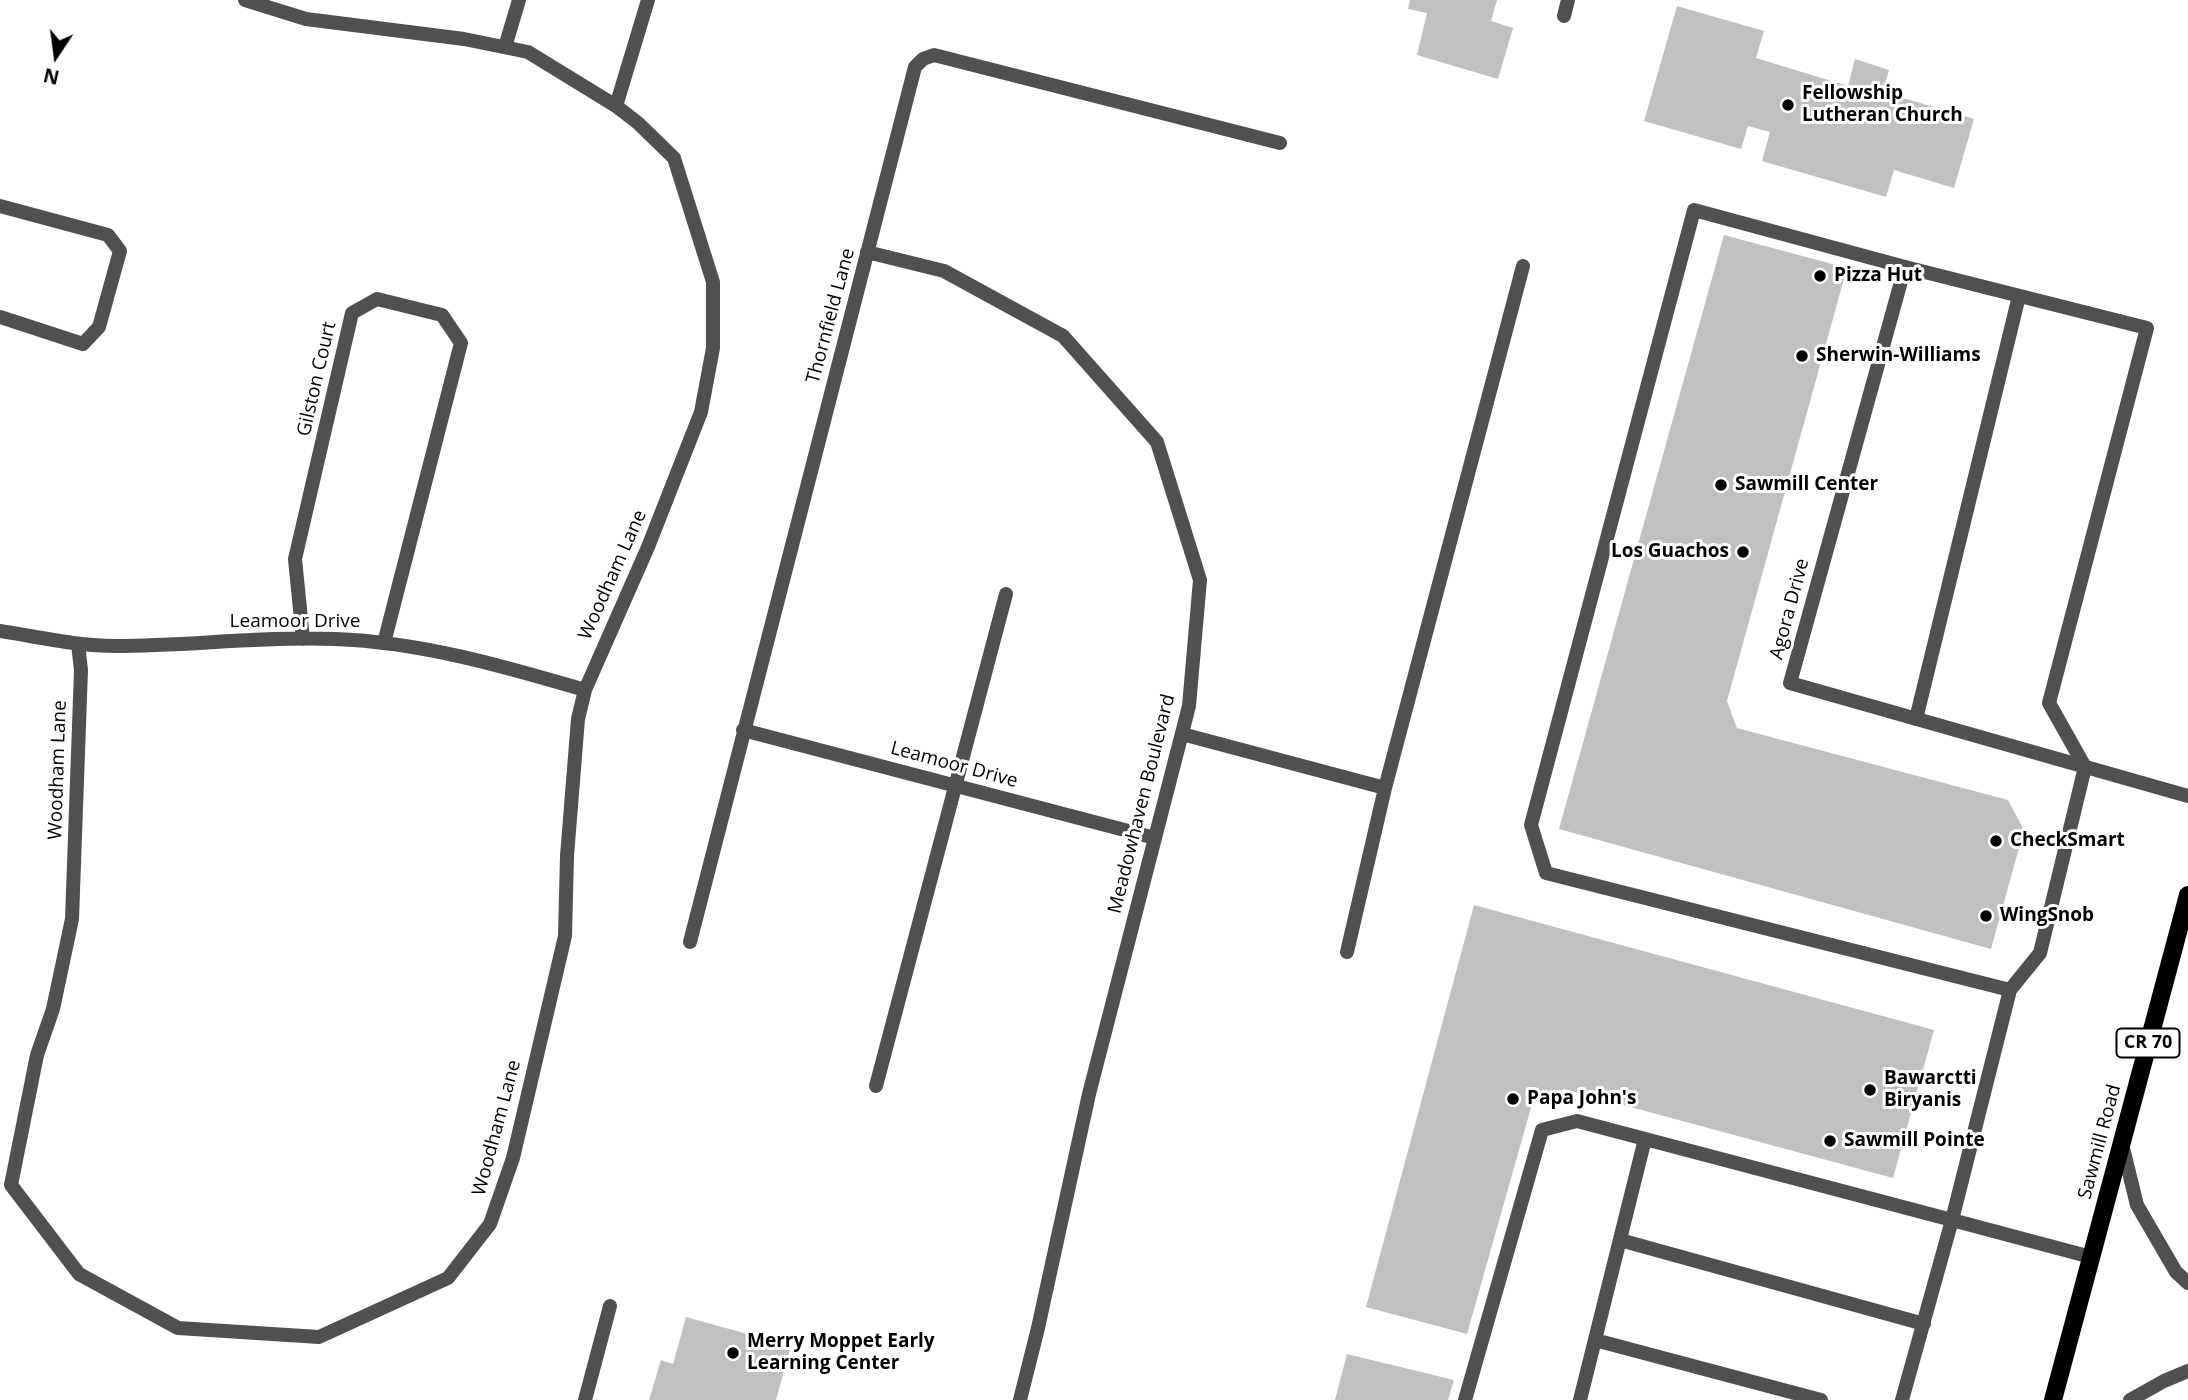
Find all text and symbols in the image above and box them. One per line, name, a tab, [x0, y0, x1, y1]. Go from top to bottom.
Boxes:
north arrow	[21, 21, 91, 91]
text: N	[41, 62, 62, 91]
place label: Fellowship Lutheran Church	[1802, 83, 1963, 127]
marker: Fellowship Lutheran Church	[1780, 97, 1796, 113]
street label: Thornfield Lane	[802, 246, 860, 386]
place label: Pizza Hut	[1834, 265, 1922, 287]
marker: Pizza Hut	[1812, 268, 1828, 284]
street label: Gilston Court	[293, 320, 341, 438]
place label: Sherwin-Williams	[1816, 345, 1981, 367]
marker: Sherwin-Williams	[1794, 348, 1810, 364]
place label: Sawmill Center	[1735, 474, 1878, 496]
marker: Sawmill Center	[1713, 477, 1729, 493]
street label: Woodham Lane	[574, 507, 652, 643]
place label: Los Guachos	[1611, 541, 1729, 563]
marker: Los Guachos	[1735, 544, 1751, 560]
street label: Agora Drive	[1766, 556, 1814, 662]
street label: Leamoor Drive	[230, 611, 360, 633]
street label: Meadowhaven Boulevard	[1104, 692, 1180, 916]
street label: Woodham Lane	[44, 700, 72, 840]
street label: Leamoor Drive	[888, 737, 1020, 793]
place label: CheckSmart	[2010, 830, 2125, 852]
marker: CheckSmart	[1988, 833, 2004, 849]
place label: WingSnob	[2000, 905, 2094, 927]
marker: WingSnob	[1978, 908, 1994, 924]
road number: CR 70	[2116, 1028, 2180, 1058]
street label: Woodham Lane	[468, 1058, 526, 1198]
place label: Bawarctti Biryanis	[1884, 1068, 1977, 1112]
marker: Bawarctti Biryanis	[1862, 1082, 1878, 1098]
street label: Sawmill Road	[2074, 1082, 2126, 1202]
place label: Papa John's	[1527, 1088, 1636, 1110]
marker: Papa John's	[1505, 1091, 1521, 1107]
place label: Sawmill Pointe	[1844, 1130, 1985, 1152]
marker: Sawmill Pointe	[1822, 1133, 1838, 1149]
place label: Merry Moppet Early Learning Center	[747, 1331, 935, 1375]
marker: Merry Moppet Early Learning Center	[725, 1345, 741, 1361]

